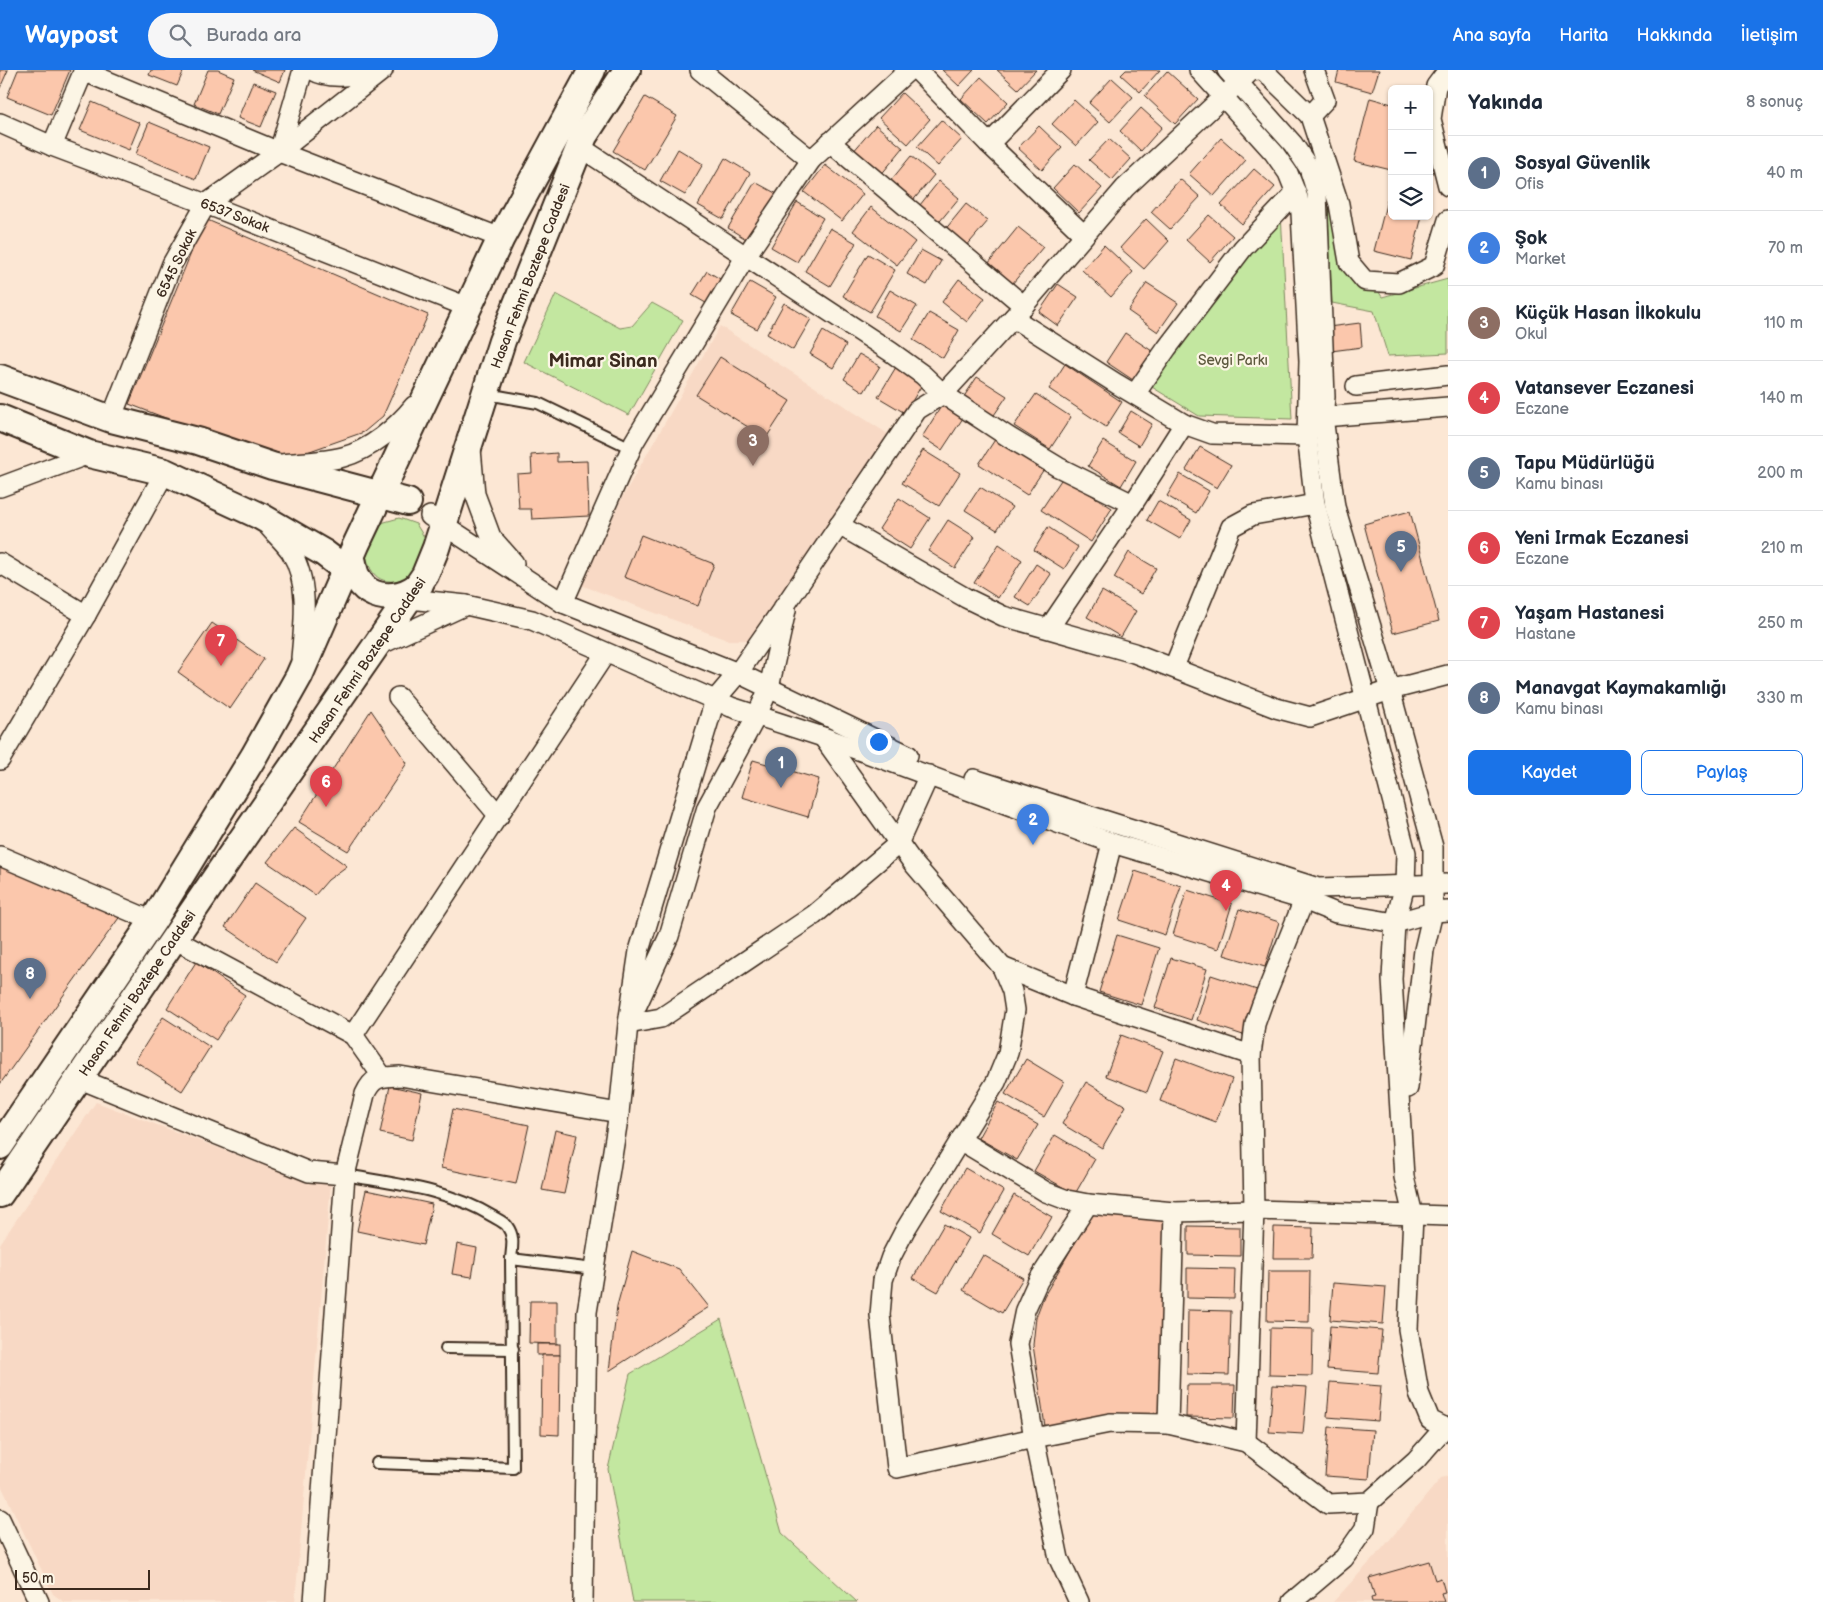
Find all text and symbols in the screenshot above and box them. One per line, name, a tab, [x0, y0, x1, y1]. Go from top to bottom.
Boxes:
search box	[148, 13, 498, 58]
text: Waypost	[25, 21, 118, 50]
icon: search	[166, 21, 194, 49]
text: Burada ara	[206, 24, 302, 47]
text: Ana sayfa	[1453, 25, 1531, 46]
text: Harita	[1559, 25, 1608, 46]
text: Hakkında	[1636, 25, 1712, 46]
text: İletişim	[1740, 25, 1798, 46]
map controls	[1388, 85, 1433, 220]
button: +	[1388, 85, 1433, 130]
text: Yakında	[1468, 90, 1543, 115]
text: 8 sonuç	[1746, 93, 1803, 112]
button: −	[1388, 130, 1433, 175]
text: Sosyal Güvenlik	[1515, 152, 1650, 175]
text: 1	[1481, 164, 1487, 183]
text: 40 m	[1766, 164, 1803, 183]
button: layers	[1388, 175, 1433, 220]
text: Ofis	[1515, 175, 1544, 194]
street label: Hasan Fehmi Boztepe Caddesi	[487, 181, 574, 371]
street label: 6537 Sokak	[198, 195, 272, 236]
street label: 6545 Sokak	[152, 226, 200, 300]
text: Şok	[1515, 227, 1547, 250]
text: 2	[1479, 239, 1489, 258]
text: 70 m	[1768, 239, 1803, 258]
text: Market	[1515, 250, 1566, 269]
text: Küçük Hasan İlkokulu	[1515, 302, 1701, 325]
text: 3	[1479, 314, 1489, 333]
text: 110 m	[1764, 314, 1803, 333]
text: Okul	[1515, 325, 1547, 344]
district label: Mimar Sinan	[548, 350, 658, 373]
park label: Sevgi Parkı	[1198, 352, 1268, 369]
text: Vatansever Eczanesi	[1515, 377, 1694, 400]
text: 4	[1479, 389, 1489, 408]
text: 140 m	[1760, 389, 1803, 408]
text: Eczane	[1515, 400, 1569, 419]
pin: 3	[737, 425, 769, 466]
text: Tapu Müdürlüğü	[1515, 452, 1655, 475]
text: 5	[1479, 464, 1489, 483]
text: 200 m	[1757, 464, 1803, 483]
text: Kamu binası	[1515, 475, 1603, 494]
text: Yeni Irmak Eczanesi	[1515, 527, 1689, 550]
pin: 5	[1385, 531, 1417, 572]
text: 6	[1479, 539, 1489, 558]
text: 210 m	[1761, 539, 1803, 558]
text: Eczane	[1515, 550, 1569, 569]
street label: Hasan Fehmi Boztepe Caddesi	[305, 574, 429, 746]
text: Yaşam Hastanesi	[1515, 602, 1664, 625]
text: 7	[1480, 614, 1488, 633]
text: 250 m	[1757, 614, 1803, 633]
pin: 7	[205, 625, 237, 666]
text: Hastane	[1515, 625, 1576, 644]
text: Manavgat Kaymakamlığı	[1515, 677, 1726, 700]
text: 8	[1479, 689, 1489, 708]
text: 330 m	[1756, 689, 1803, 708]
text: Kamu binası	[1515, 700, 1603, 719]
your location	[866, 729, 892, 755]
pin: 1	[765, 747, 797, 788]
button: Kaydet	[1468, 750, 1631, 795]
button: Paylaş	[1641, 750, 1803, 795]
pin: 6	[310, 766, 342, 807]
pin: 2	[1017, 804, 1049, 845]
pin: 4	[1210, 870, 1242, 911]
street label: Hasan Fehmi Boztepe Caddesi	[75, 907, 199, 1079]
pin: 8	[14, 958, 46, 999]
scale bar	[15, 1567, 150, 1590]
text: 50 m	[22, 1570, 54, 1587]

